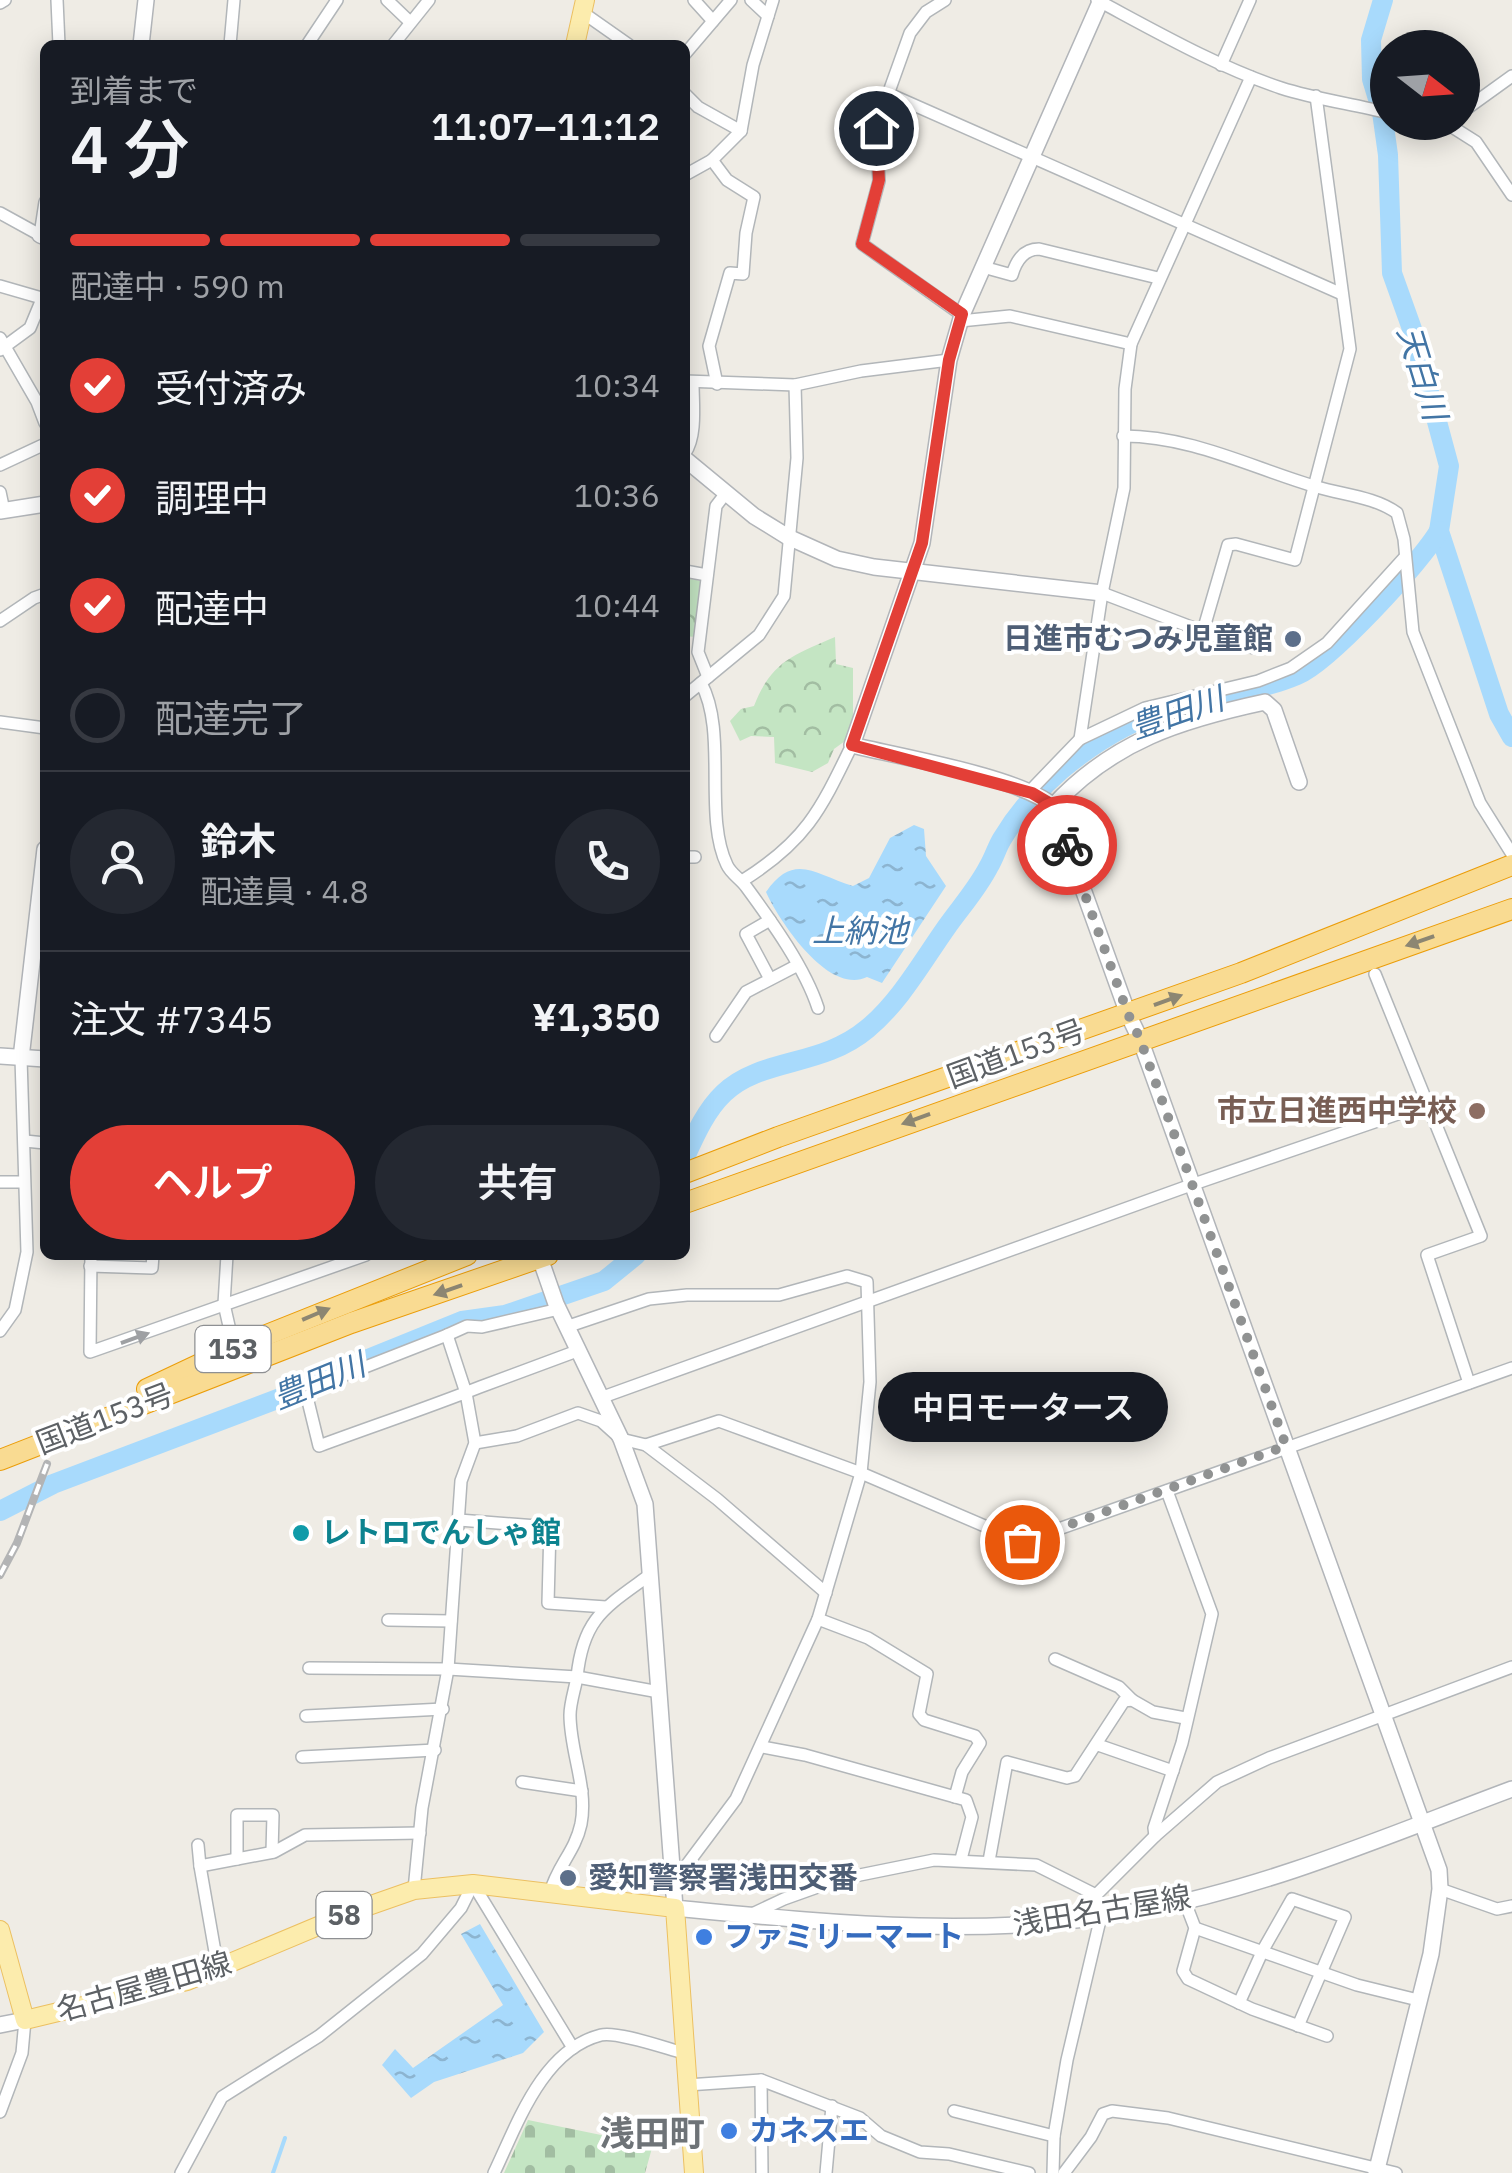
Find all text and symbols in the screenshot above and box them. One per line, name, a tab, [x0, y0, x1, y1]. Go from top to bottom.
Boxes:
north arrow	[1370, 30, 1480, 140]
map controls	[1370, 30, 1480, 140]
text: 到着まで	[70, 69, 198, 111]
pin	[834, 86, 919, 171]
text: 11:07–11:12	[431, 101, 660, 150]
icon: home	[849, 101, 904, 156]
text: 4 分	[70, 106, 189, 191]
text: 配達中 · 590 m	[70, 265, 285, 307]
water label: 天白川	[1389, 321, 1458, 428]
icon: check	[70, 358, 125, 413]
text: 受付済み	[155, 363, 307, 412]
text: 10:34	[574, 364, 660, 406]
icon: check	[70, 468, 125, 523]
text: 調理中	[155, 473, 269, 522]
text: 10:36	[574, 474, 660, 516]
icon: check	[70, 578, 125, 633]
text: 配達中	[155, 583, 269, 632]
text: 10:44	[574, 584, 660, 626]
place label: 日進市むつみ児童館	[1003, 618, 1273, 657]
marker: 日進市むつみ児童館	[1282, 628, 1304, 650]
water label: 豊田川	[1124, 676, 1232, 748]
text: 配達完了	[155, 693, 307, 742]
courier	[1017, 795, 1117, 895]
button: person	[70, 809, 175, 914]
button: phone	[555, 809, 660, 914]
text: 鈴木	[200, 816, 276, 865]
icon: bike	[1040, 818, 1095, 873]
text: 配達員 · 4.8	[200, 870, 369, 912]
water label: 上納池	[812, 909, 911, 951]
one-way arrow	[1404, 934, 1434, 949]
one-way arrow	[1154, 991, 1184, 1006]
text: ¥1,350	[532, 992, 660, 1041]
text: 注文 #7345	[70, 994, 273, 1043]
street label: 国道153号	[941, 1010, 1090, 1096]
place label: 市立日進西中学校	[1217, 1090, 1457, 1129]
marker: 市立日進西中学校	[1466, 1100, 1488, 1122]
one-way arrow	[900, 1112, 930, 1127]
button: ヘルプ	[70, 1125, 355, 1240]
button: 共有	[375, 1125, 660, 1240]
one-way arrow	[432, 1283, 462, 1298]
one-way arrow	[302, 1306, 331, 1322]
road number: 153	[196, 1326, 270, 1372]
one-way arrow	[120, 1330, 150, 1345]
water label: 豊田川	[266, 1341, 374, 1418]
callout: 中日モータース	[877, 1372, 1167, 1442]
street label: 国道153号	[30, 1374, 179, 1462]
text: 中日モータース	[912, 1386, 1134, 1428]
pin	[980, 1500, 1065, 1585]
place label: レトロでんしゃ館	[321, 1512, 561, 1551]
icon: bag	[995, 1515, 1050, 1570]
marker: レトロでんしゃ館	[290, 1522, 312, 1544]
place label: 愛知警察署浅田交番	[588, 1857, 858, 1896]
marker: 愛知警察署浅田交番	[557, 1867, 579, 1889]
street label: 浅田名古屋線	[1010, 1876, 1194, 1943]
road number: 58	[316, 1892, 372, 1938]
place label: ファミリーマート	[724, 1916, 964, 1955]
marker: ファミリーマート	[693, 1926, 715, 1948]
street label: 名古屋豊田線	[52, 1942, 235, 2029]
district label: 浅田町	[599, 2110, 705, 2156]
place label: カネスエ	[749, 2110, 869, 2149]
marker: カネスエ	[718, 2120, 740, 2142]

